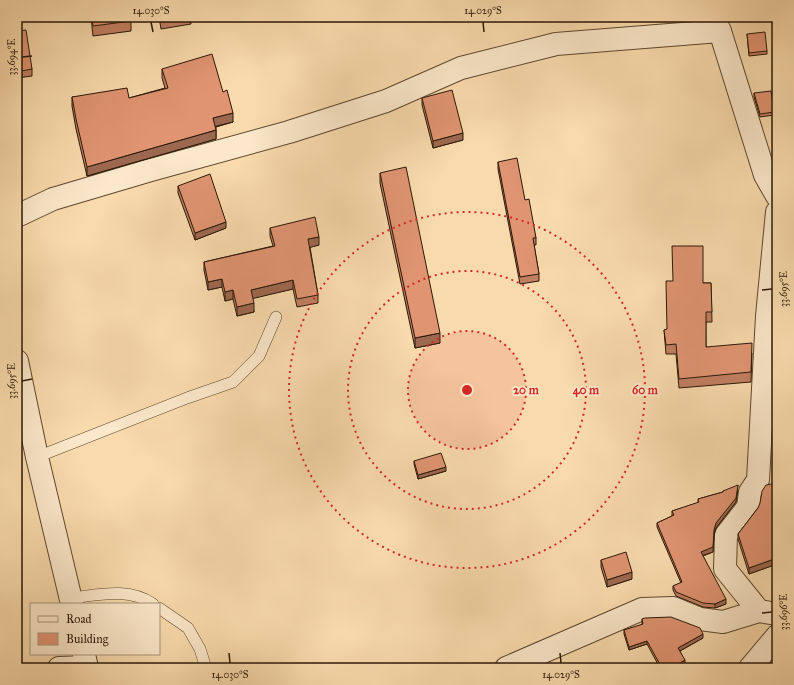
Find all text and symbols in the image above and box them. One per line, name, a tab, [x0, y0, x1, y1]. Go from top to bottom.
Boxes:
text: 14.030°S	[133, 5, 170, 17]
text: 14.029°S	[464, 5, 502, 17]
text: 33.694°E	[6, 39, 18, 75]
text: 33.695°E	[778, 271, 790, 307]
text: 33.695°E	[6, 363, 18, 399]
centre of rings	[460, 383, 474, 397]
text: 20 m	[513, 383, 540, 397]
text: 40 m	[573, 383, 600, 398]
text: 60 m	[632, 383, 659, 397]
text: 33.696°E	[778, 594, 790, 630]
legend	[30, 603, 160, 655]
text: Road	[66, 612, 92, 626]
text: Building	[66, 632, 109, 647]
text: 14.030°S	[212, 669, 249, 681]
text: 14.029°S	[542, 669, 580, 681]

